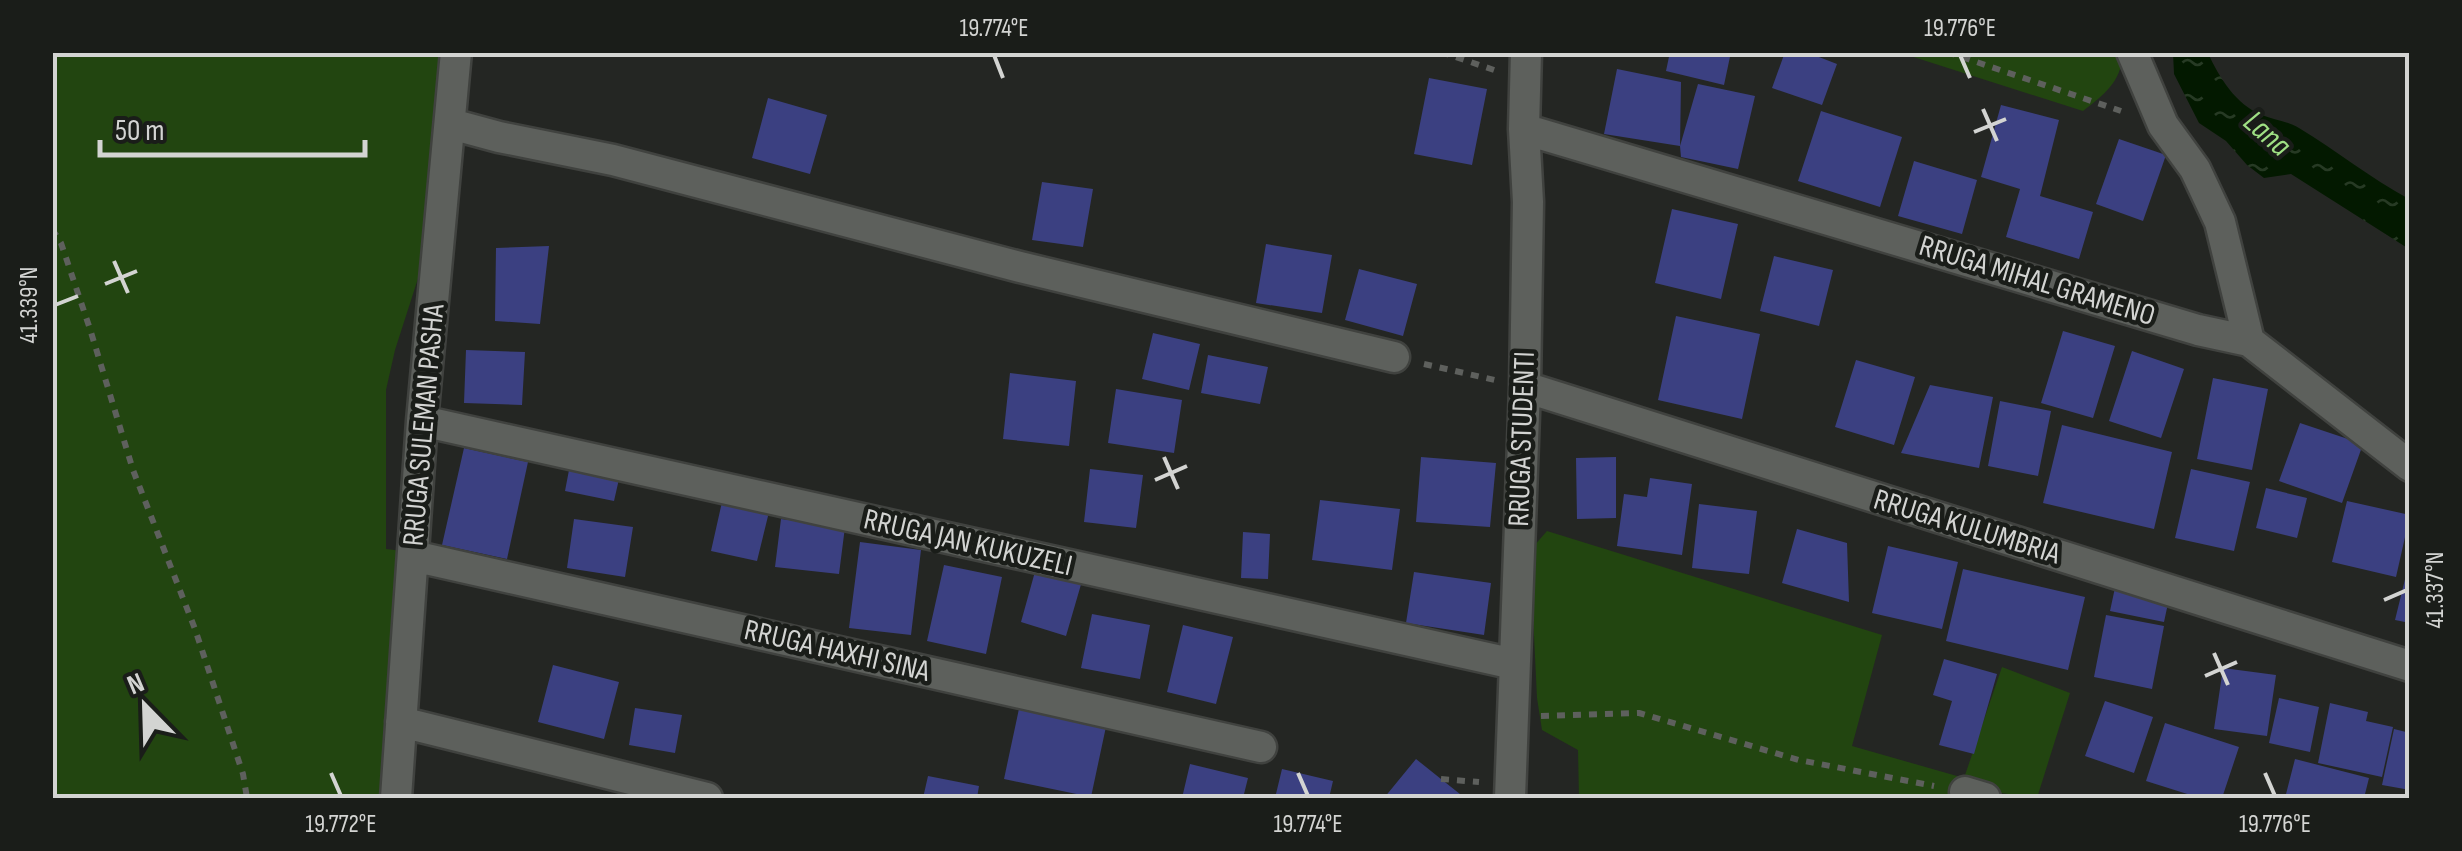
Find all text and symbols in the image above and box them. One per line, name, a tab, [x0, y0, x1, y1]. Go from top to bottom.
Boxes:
text: 19.774°E	[959, 13, 1029, 44]
text: 19.776°E	[1924, 13, 1996, 44]
scale bar	[100, 95, 365, 157]
water label: Lana	[2235, 103, 2299, 165]
text: 50 m	[115, 113, 164, 149]
street label: RRUGA MIHAL GRAMENO	[1915, 228, 2159, 334]
text: 41.339°N	[14, 267, 45, 343]
street label: RRUGA SULEMAN PASHA	[395, 302, 453, 547]
street label: RRUGA STUDENTI	[1501, 351, 1543, 527]
street label: RRUGA KULUMBRIA	[1869, 482, 2065, 572]
street label: RRUGA JAN KUKUZELI	[860, 502, 1076, 584]
text: 41.337°N	[2420, 552, 2451, 628]
street label: RRUGA HAXHI SINA	[741, 612, 933, 690]
north arrow	[95, 656, 195, 756]
text: N	[122, 666, 149, 702]
text: 19.772°E	[305, 809, 377, 840]
text: 19.774°E	[1273, 809, 1343, 840]
text: 19.776°E	[2239, 809, 2311, 840]

